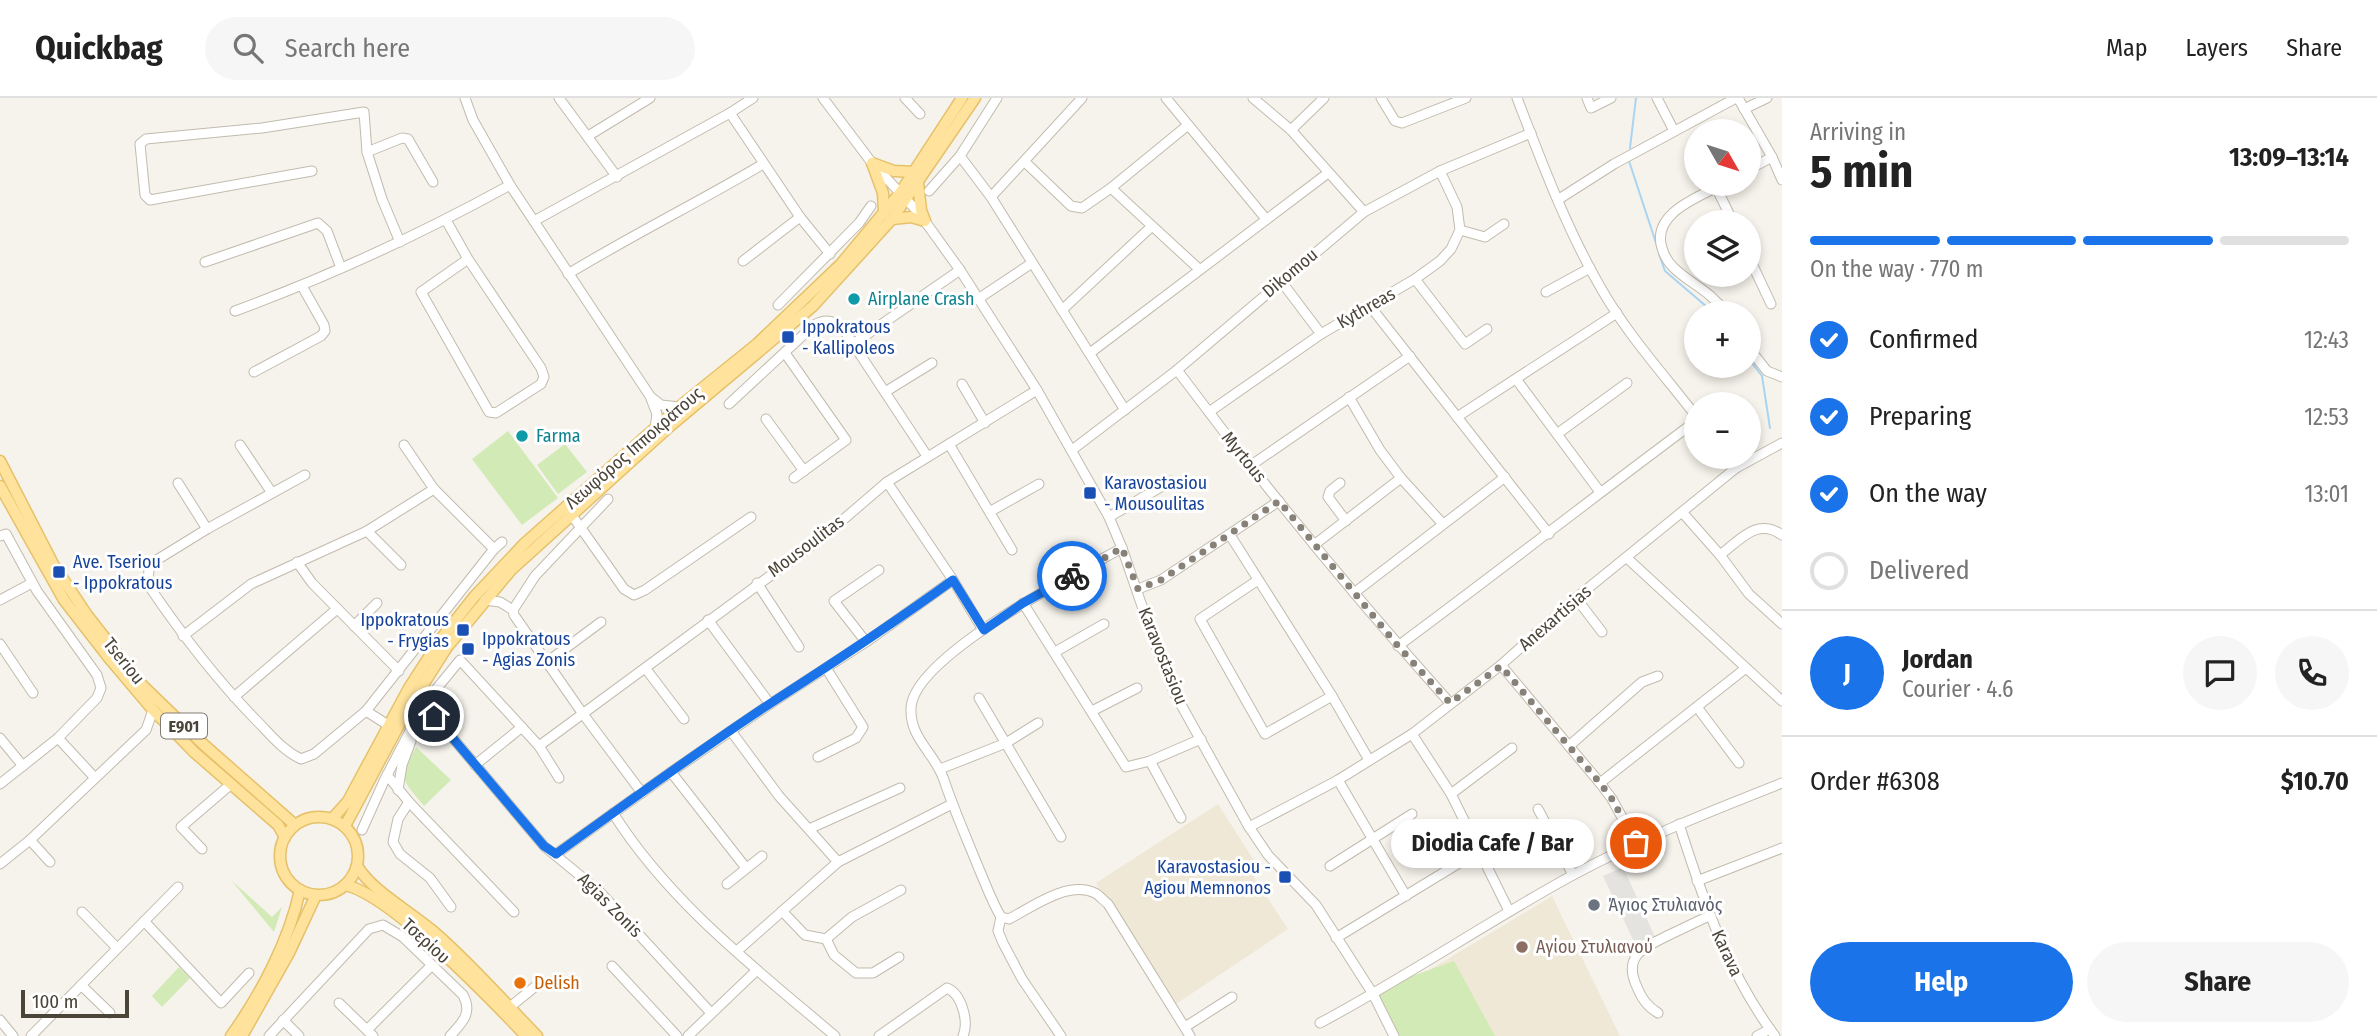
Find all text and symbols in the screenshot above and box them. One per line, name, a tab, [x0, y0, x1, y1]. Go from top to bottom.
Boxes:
search box	[205, 17, 695, 80]
text: Quickbag	[35, 28, 163, 68]
icon: search	[229, 29, 267, 67]
text: Search here	[285, 33, 410, 64]
text: Map	[2106, 34, 2148, 62]
text: Layers	[2186, 34, 2248, 62]
text: Share	[2286, 34, 2342, 62]
text: Arriving in	[1810, 118, 1906, 146]
north arrow	[1684, 119, 1760, 196]
map controls	[1684, 119, 1761, 469]
text: 13:09–13:14	[2229, 142, 2349, 173]
text: 5 min	[1810, 144, 1913, 199]
button: layers	[1684, 210, 1761, 287]
street label: Dikomou	[1258, 244, 1322, 302]
text: On the way · 770 m	[1810, 255, 1984, 283]
street label: Kythreas	[1333, 282, 1399, 333]
place label: Airplane Crash	[868, 288, 974, 310]
marker: Airplane Crash	[846, 291, 862, 307]
button: +	[1684, 301, 1761, 378]
place label: Ippokratous - Kallipoleos	[802, 316, 895, 359]
icon: check	[1810, 321, 1848, 359]
text: Confirmed	[1869, 324, 1979, 355]
text: 12:43	[2304, 326, 2349, 354]
marker: Ippokratous - Kallipoleos	[780, 329, 796, 345]
street label: Λεωφόρος Ιπποκράτους	[561, 382, 708, 514]
button: −	[1684, 392, 1761, 469]
icon: check	[1810, 398, 1848, 436]
text: Preparing	[1869, 401, 1971, 432]
text: 12:53	[2304, 403, 2349, 431]
place label: Farma	[536, 425, 581, 447]
street label: Myrtous	[1217, 427, 1271, 487]
marker: Farma	[514, 428, 530, 444]
place label: Karavostasiou - Mousoulitas	[1104, 472, 1207, 515]
icon: check	[1810, 475, 1848, 513]
text: On the way	[1869, 478, 1987, 509]
text: 13:01	[2304, 480, 2349, 508]
marker: Karavostasiou - Mousoulitas	[1082, 485, 1098, 501]
street label: Mousoulitas	[764, 510, 849, 582]
courier	[1037, 541, 1107, 611]
place label: Ave. Tseriou - Ippokratous	[73, 551, 173, 594]
text: Delivered	[1869, 555, 1970, 586]
icon: bike	[1053, 557, 1091, 595]
marker: Ave. Tseriou - Ippokratous	[51, 564, 67, 580]
street label: Anexartisias	[1514, 580, 1596, 656]
street label: Karavostasiou	[1133, 604, 1193, 708]
place label: Ippokratous - Frygias	[361, 609, 449, 652]
marker: Ippokratous - Frygias	[455, 622, 471, 638]
place label: Ippokratous - Agias Zonis	[482, 628, 576, 671]
street label: Tseriou	[99, 633, 149, 689]
button: chat	[2183, 636, 2257, 710]
button: phone	[2275, 636, 2349, 710]
marker: Ippokratous - Agias Zonis	[460, 641, 476, 657]
text: Jordan	[1902, 644, 1973, 675]
text: J	[1843, 658, 1851, 689]
text: Courier · 4.6	[1902, 675, 2013, 703]
pin	[404, 686, 464, 746]
icon: home	[415, 697, 453, 735]
road number: E901	[161, 713, 207, 738]
text: Order #6308	[1810, 766, 1940, 797]
text: $10.70	[2281, 766, 2349, 797]
pin	[1606, 813, 1666, 873]
callout: Diodia Cafe / Bar	[1391, 818, 1594, 868]
icon: bag	[1617, 824, 1655, 862]
text: Diodia Cafe / Bar	[1412, 829, 1573, 857]
place label: Karavostasiou - Agiou Memnonos	[1144, 856, 1271, 899]
street label: Agias Zonis	[573, 868, 647, 942]
marker: Karavostasiou - Agiou Memnonos	[1277, 869, 1293, 885]
place label: Άγιος Στυλιανός	[1608, 894, 1723, 916]
marker: Άγιος Στυλιανός	[1586, 897, 1602, 913]
street label: Τσερίου	[397, 914, 455, 968]
street label: Karava	[1707, 926, 1747, 980]
place label: Αγίου Στυλιανού	[1536, 936, 1653, 958]
marker: Αγίου Στυλιανού	[1514, 939, 1530, 955]
button: Help	[1810, 942, 2073, 1022]
button: Share	[2087, 942, 2349, 1022]
place label: Delish	[534, 972, 580, 994]
marker: Delish	[512, 975, 528, 991]
scale bar	[21, 987, 130, 1019]
text: 100 m	[32, 990, 78, 1013]

